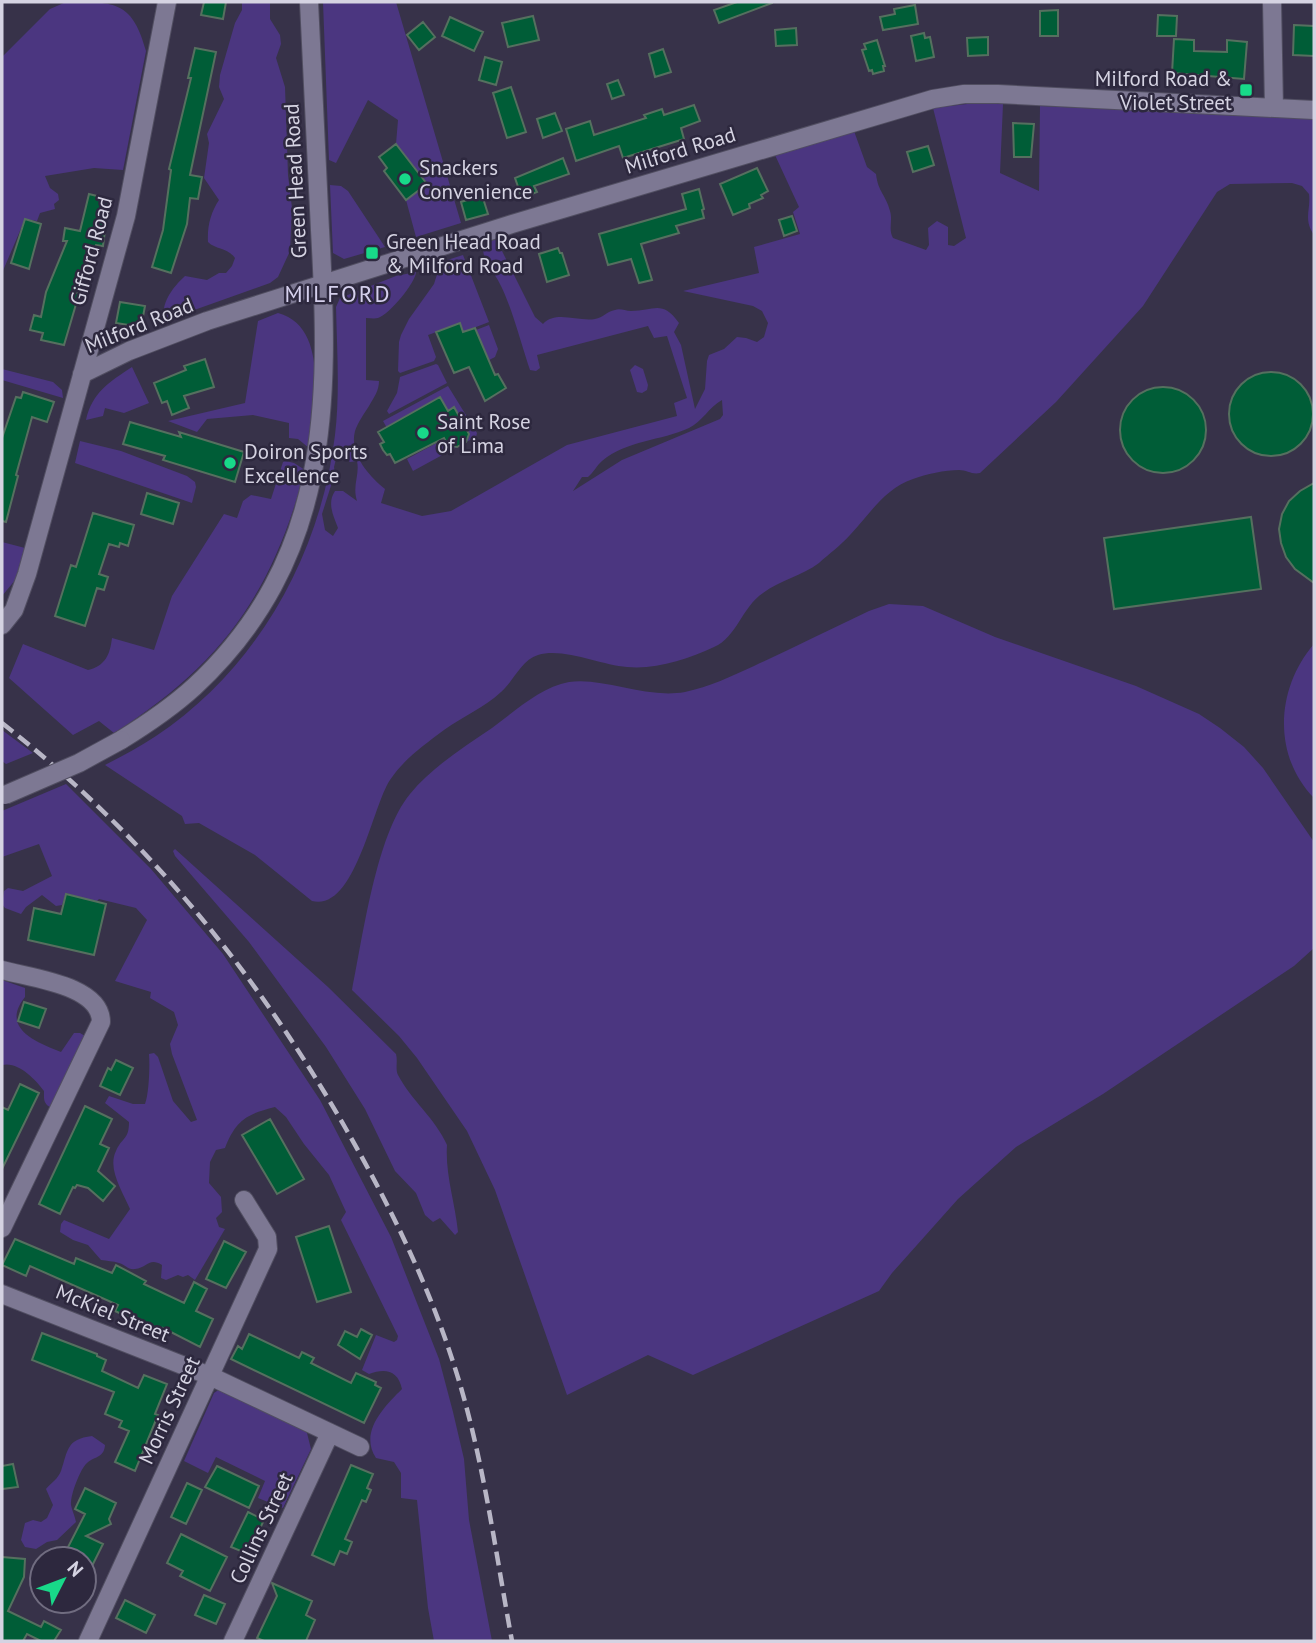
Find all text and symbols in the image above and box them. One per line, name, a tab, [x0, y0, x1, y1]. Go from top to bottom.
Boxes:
place label: Milford Road & Violet Street	[1095, 65, 1232, 116]
marker: Milford Road & Violet Street	[1238, 82, 1254, 98]
street label: Green Head Road	[277, 103, 313, 259]
street label: Milford Road	[621, 120, 739, 180]
place label: Snackers Convenience	[419, 154, 532, 205]
marker: Snackers Convenience	[397, 171, 413, 187]
street label: Gifford Road	[64, 194, 118, 308]
place label: Green Head Road & Milford Road	[386, 228, 541, 279]
marker: Green Head Road & Milford Road	[364, 245, 380, 261]
district label: MILFORD	[284, 279, 392, 308]
street label: Milford Road	[81, 291, 197, 359]
place label: Saint Rose of Lima	[437, 408, 531, 459]
marker: Saint Rose of Lima	[415, 425, 431, 441]
place label: Doiron Sports Excellence	[244, 438, 368, 489]
marker: Doiron Sports Excellence	[222, 455, 238, 471]
street label: McKiel Street	[52, 1278, 174, 1348]
street label: Morris Street	[132, 1352, 206, 1468]
street label: Collins Street	[223, 1468, 299, 1588]
north arrow	[28, 1545, 98, 1615]
text: N	[63, 1556, 89, 1581]

